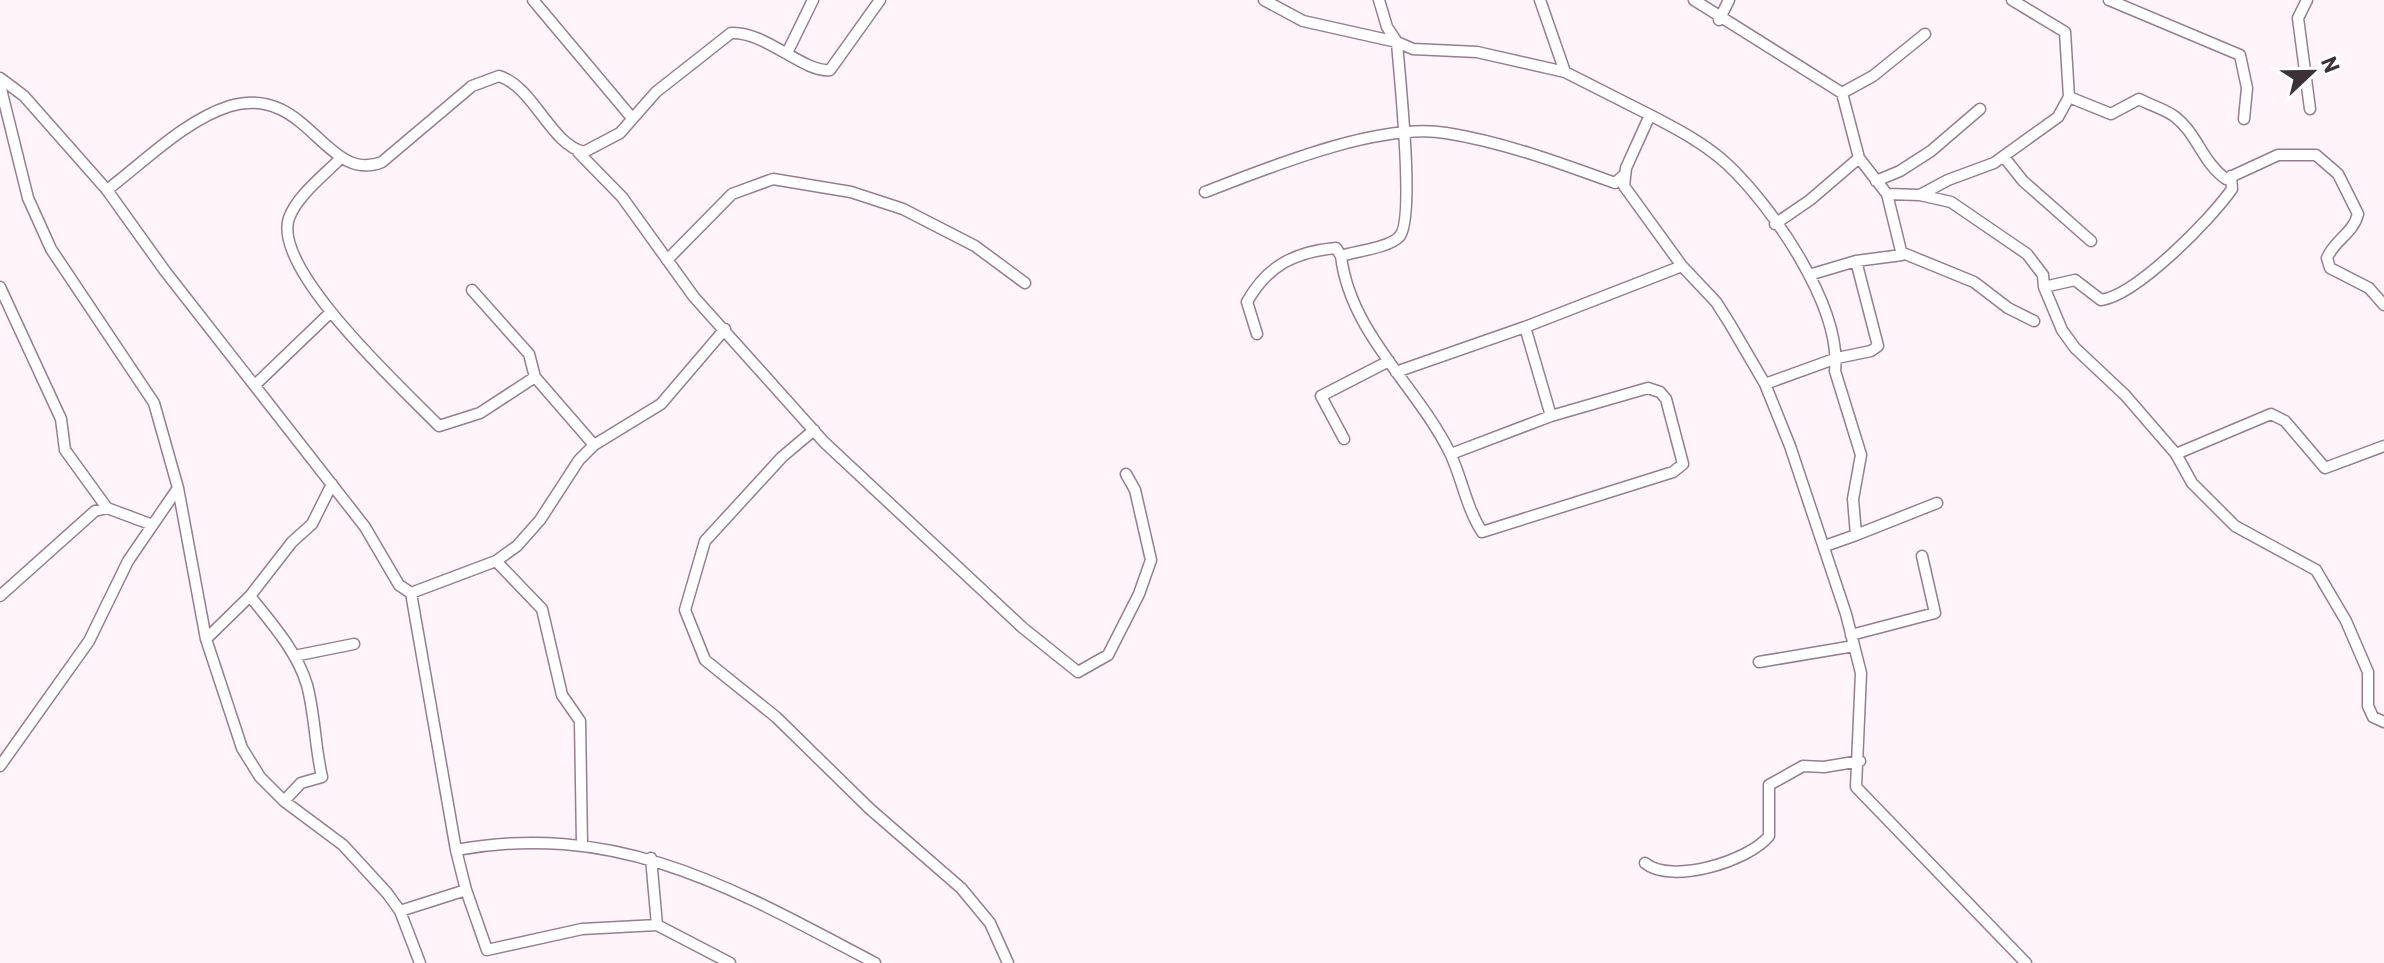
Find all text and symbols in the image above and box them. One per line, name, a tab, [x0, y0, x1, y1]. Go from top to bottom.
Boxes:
north arrow	[2272, 32, 2352, 112]
text: N	[2317, 52, 2346, 76]

